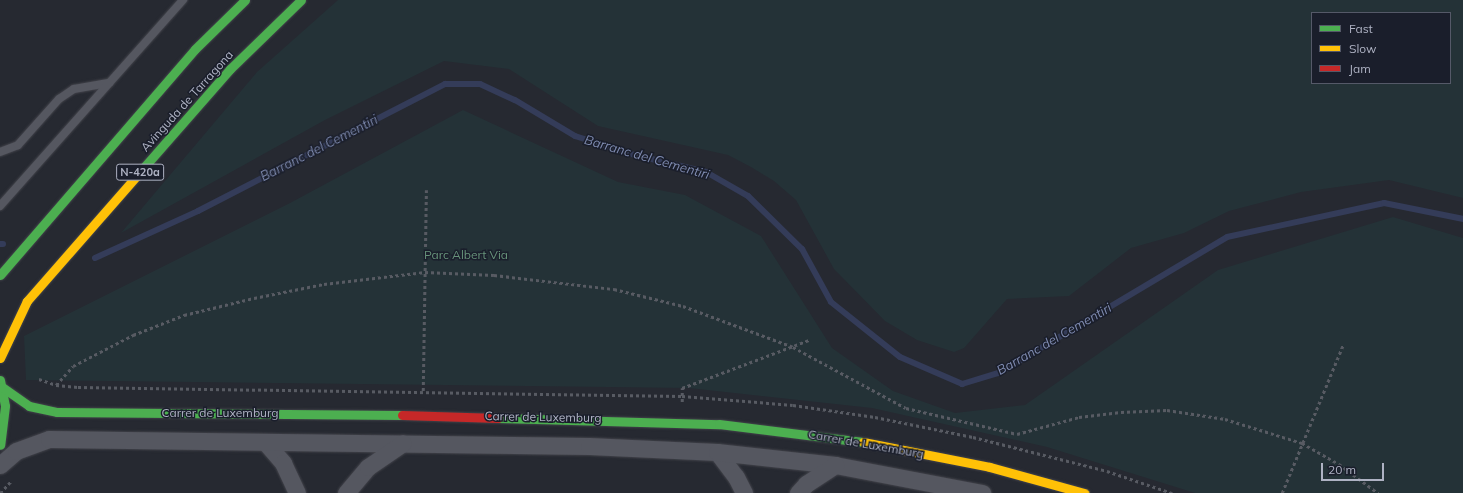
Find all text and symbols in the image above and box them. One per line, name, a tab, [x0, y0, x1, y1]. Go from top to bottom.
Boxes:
legend	[1311, 12, 1451, 84]
text: Fast	[1349, 21, 1373, 36]
text: Slow	[1349, 41, 1377, 56]
street label: Avinguda de Tarragona	[138, 47, 236, 155]
text: Jam	[1349, 61, 1371, 76]
water label: Barranc del Cementiri	[258, 112, 380, 184]
water label: Barranc del Cementiri	[583, 132, 711, 182]
road number: N-420a	[116, 163, 164, 181]
park label: Parc Albert Via	[424, 248, 508, 262]
water label: Barranc del Cementiri	[994, 300, 1114, 378]
street label: Carrer de Luxemburg	[161, 406, 279, 420]
street label: Carrer de Luxemburg	[484, 409, 602, 425]
street label: Carrer de Luxemburg	[807, 427, 925, 461]
scale bar	[1323, 455, 1386, 481]
text: 20 m	[1328, 462, 1356, 477]

